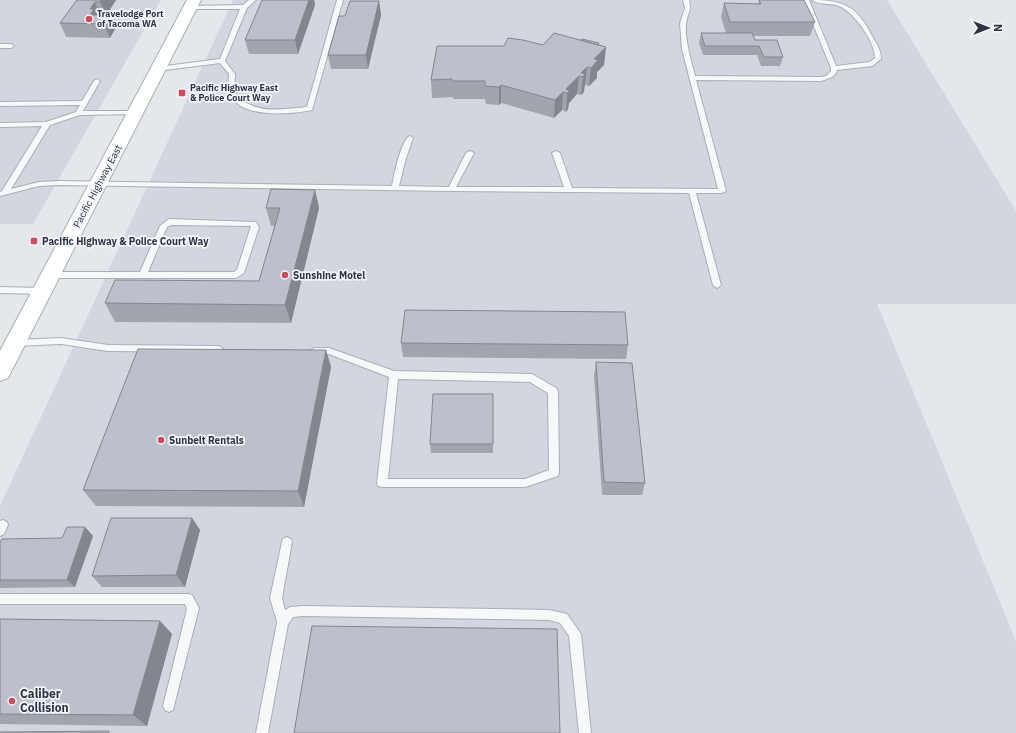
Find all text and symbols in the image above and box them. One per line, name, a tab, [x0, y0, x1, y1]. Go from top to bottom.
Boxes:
place label: Travelodge Port of Tacoma WA	[97, 8, 164, 29]
north arrow	[968, 8, 1008, 48]
marker: Travelodge Port of Tacoma WA	[84, 14, 94, 24]
text: N	[991, 24, 1005, 32]
place label: Pacific Highway East & Police Court Way	[190, 82, 279, 103]
marker: Pacific Highway East & Police Court Way	[177, 88, 187, 98]
street label: Pacific Highway East	[70, 142, 125, 230]
place label: Pacific Highway & Police Court Way	[42, 235, 209, 248]
marker: Pacific Highway & Police Court Way	[29, 236, 39, 246]
place label: Sunshine Motel	[293, 269, 365, 282]
marker: Sunshine Motel	[280, 270, 290, 280]
place label: Sunbelt Rentals	[169, 434, 244, 447]
marker: Sunbelt Rentals	[156, 435, 166, 445]
place label: Caliber Collision	[20, 686, 69, 715]
marker: Caliber Collision	[7, 696, 17, 706]

